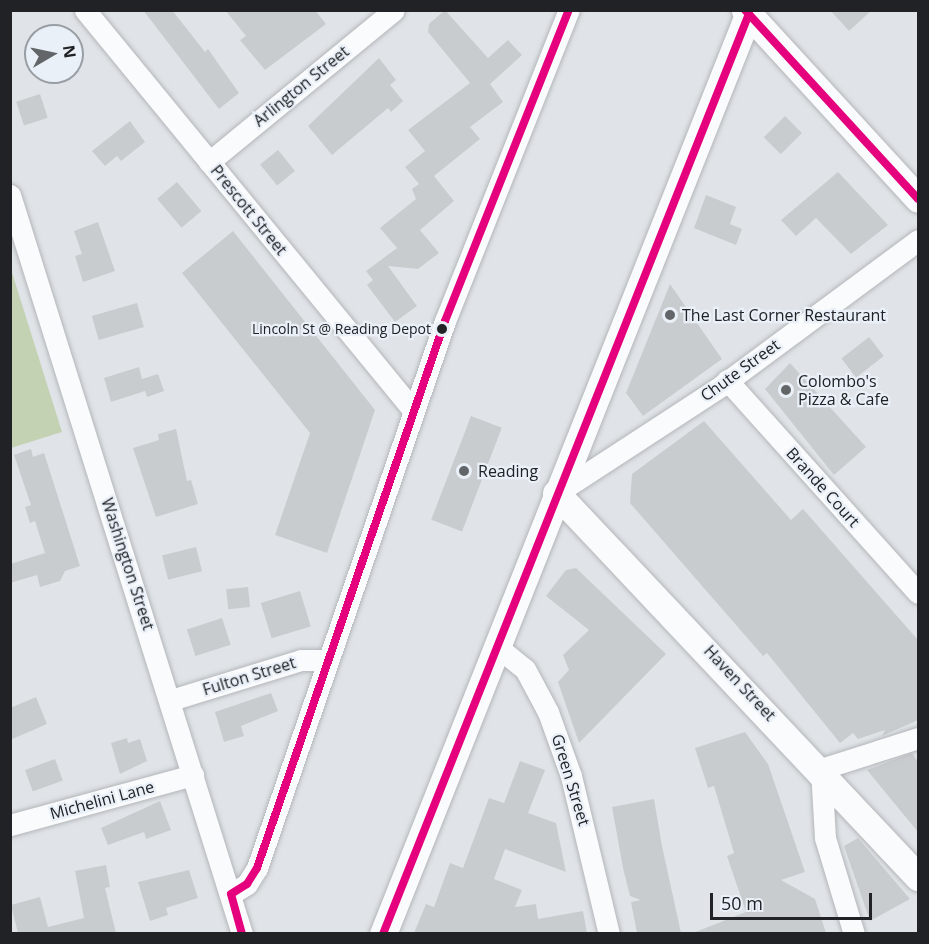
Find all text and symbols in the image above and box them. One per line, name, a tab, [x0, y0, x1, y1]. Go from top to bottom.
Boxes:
north arrow	[24, 24, 84, 84]
street label: Arlington Street	[249, 42, 353, 130]
text: N	[58, 43, 82, 60]
street label: Prescott Street	[207, 161, 291, 259]
place label: The Last Corner Restaurant	[682, 305, 886, 325]
marker: The Last Corner Restaurant	[663, 308, 677, 322]
place label: Lincoln St @ Reading Depot	[252, 321, 431, 337]
marker: Lincoln St @ Reading Depot	[436, 323, 448, 335]
street label: Chute Street	[697, 335, 783, 405]
place label: Colombo's Pizza & Cafe	[798, 371, 889, 409]
marker: Colombo's Pizza & Cafe	[779, 383, 793, 397]
street label: Brande Court	[782, 443, 864, 531]
place label: Reading	[478, 461, 538, 481]
marker: Reading	[455, 462, 473, 480]
street label: Washington Street	[98, 496, 158, 632]
street label: Haven Street	[700, 641, 780, 725]
street label: Fulton Street	[200, 653, 298, 699]
street label: Green Street	[548, 732, 594, 828]
street label: Michelini Lane	[48, 777, 156, 823]
scale bar	[713, 881, 875, 919]
text: 50 m	[721, 891, 763, 915]

